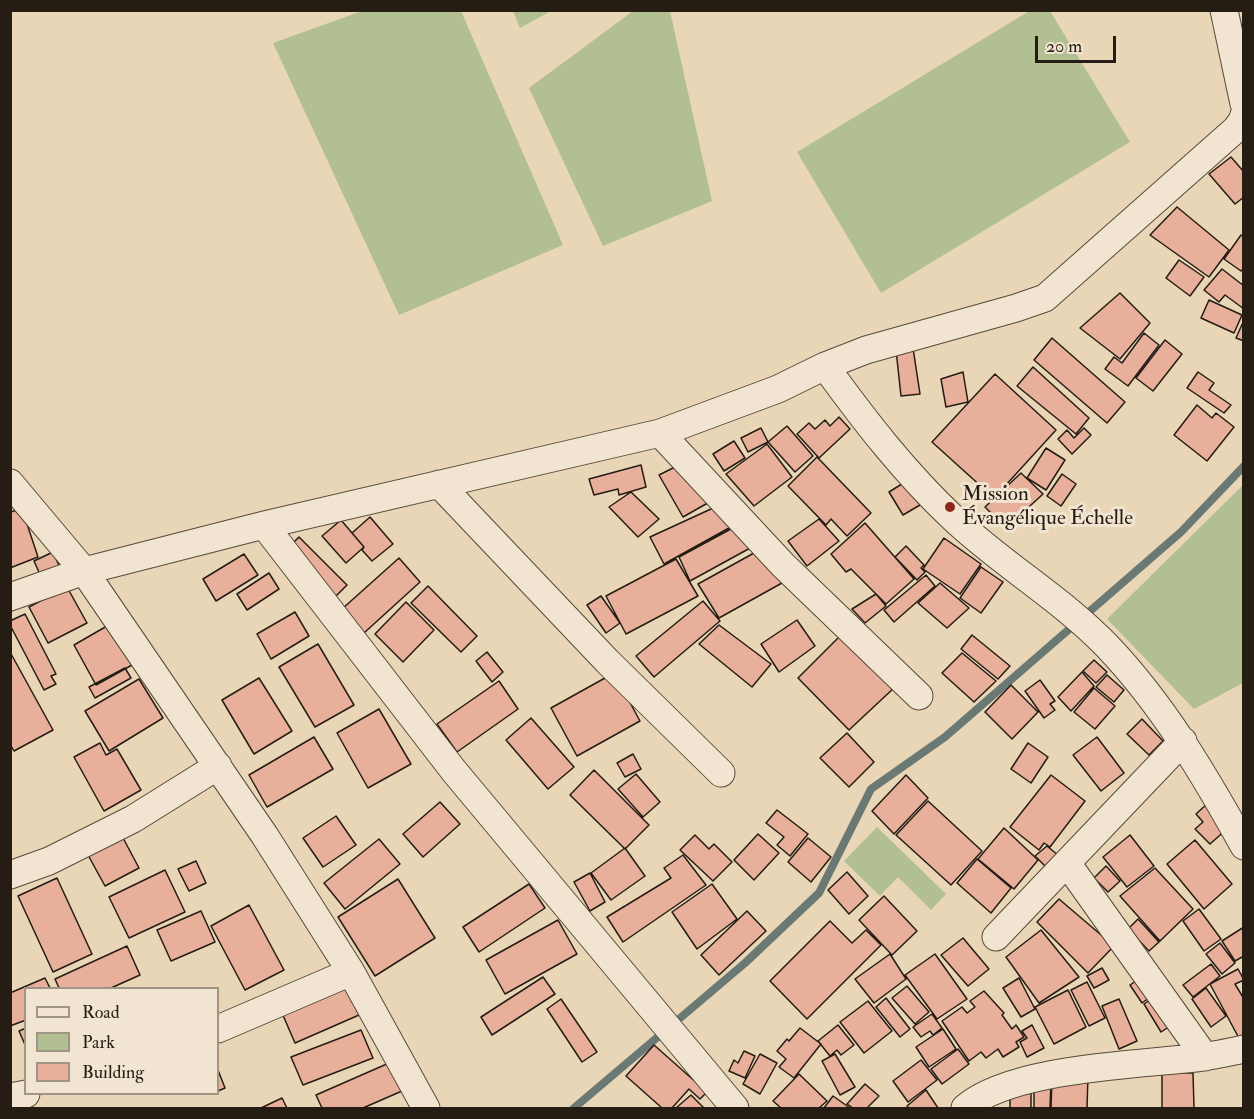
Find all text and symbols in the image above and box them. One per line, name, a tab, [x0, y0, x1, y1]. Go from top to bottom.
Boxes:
scale bar	[1038, 24, 1119, 62]
text: 20 m	[1046, 35, 1082, 58]
place label: Mission Évangélique Échelle	[962, 482, 1133, 532]
marker: Mission Évangélique Échelle	[943, 500, 957, 514]
legend	[24, 987, 219, 1095]
text: Road	[82, 1001, 120, 1024]
text: Park	[82, 1031, 115, 1054]
text: Building	[82, 1061, 144, 1084]

